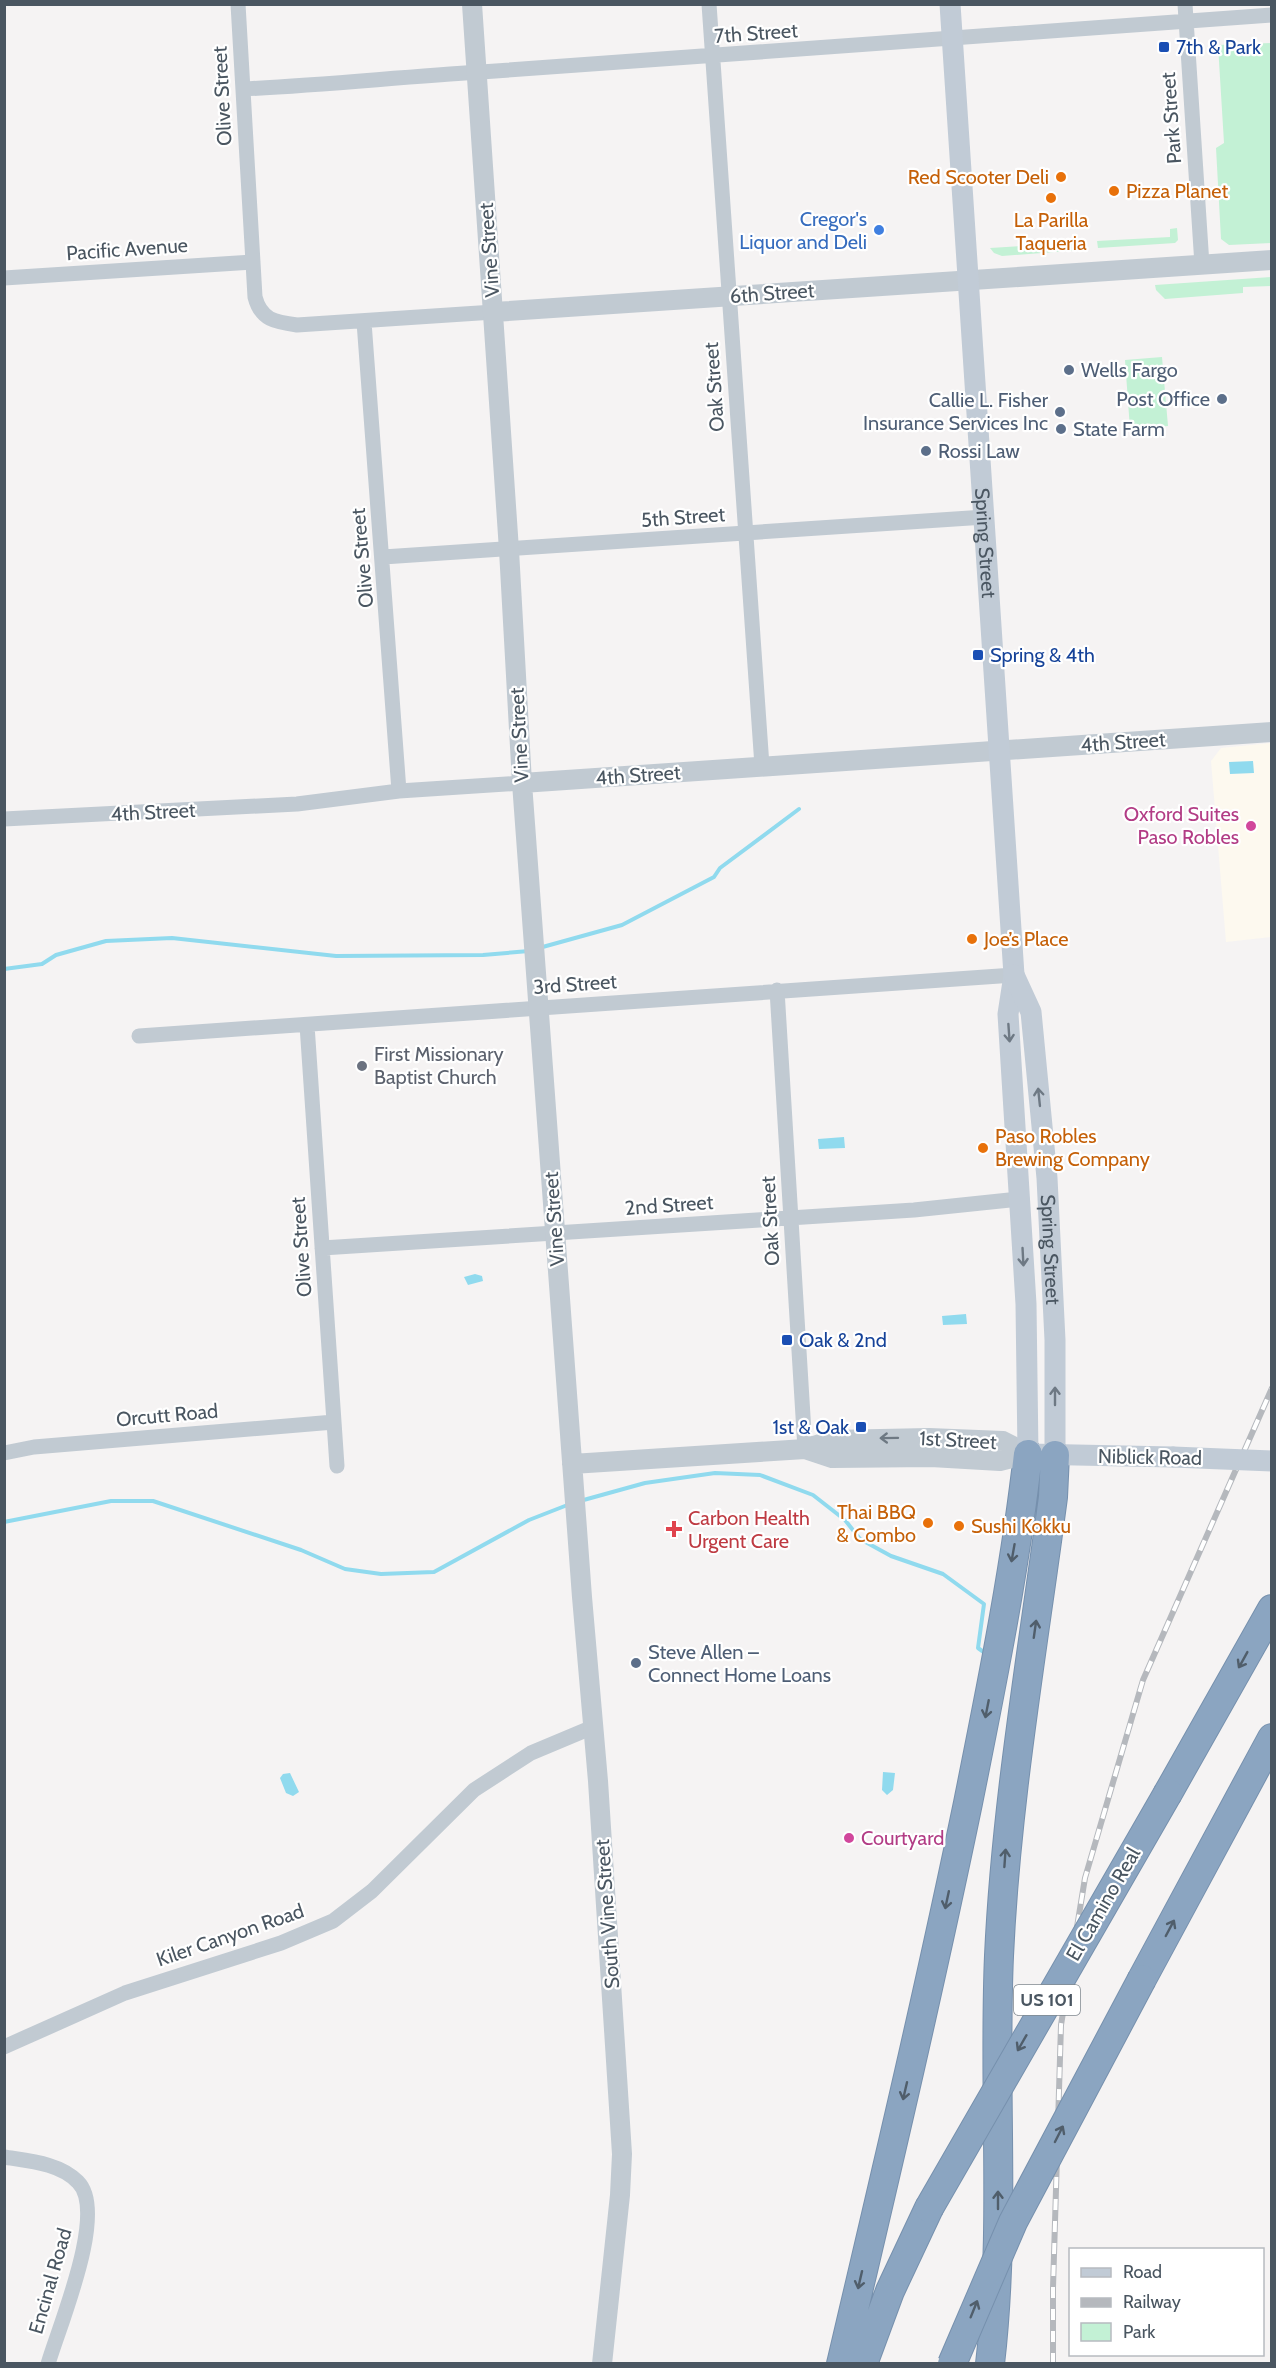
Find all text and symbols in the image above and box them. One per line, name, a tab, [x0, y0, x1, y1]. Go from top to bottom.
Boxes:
street label: 7th Street	[713, 18, 799, 48]
place label: 7th & Park	[1176, 35, 1261, 59]
marker: 7th & Park	[1157, 40, 1171, 54]
street label: Olive Street	[207, 45, 237, 147]
street label: Park Street	[1156, 71, 1186, 165]
place label: Red Scooter Deli	[908, 165, 1049, 189]
marker: Red Scooter Deli	[1054, 170, 1068, 184]
place label: Pizza Planet	[1126, 179, 1229, 203]
marker: Pizza Planet	[1107, 184, 1121, 198]
marker: La Parilla Taqueria	[1044, 191, 1058, 205]
street label: Vine Street	[474, 202, 504, 298]
place label: Cregor's Liquor and Deli	[739, 207, 867, 254]
place label: La Parilla Taqueria	[1014, 208, 1089, 255]
marker: Cregor's Liquor and Deli	[872, 223, 886, 237]
street label: Pacific Avenue	[65, 233, 189, 265]
street label: 6th Street	[729, 278, 815, 308]
street label: Oak Street	[699, 341, 729, 433]
place label: Wells Fargo	[1081, 358, 1178, 382]
marker: Wells Fargo	[1062, 363, 1076, 377]
place label: Post Office	[1116, 387, 1210, 411]
place label: Callie L. Fisher Insurance Services Inc	[863, 388, 1049, 435]
marker: Post Office	[1215, 392, 1229, 406]
marker: Callie L. Fisher Insurance Services Inc	[1053, 405, 1067, 419]
place label: State Farm	[1073, 417, 1165, 441]
marker: State Farm	[1054, 422, 1068, 436]
place label: Rossi Law	[938, 439, 1020, 463]
marker: Rossi Law	[919, 444, 933, 458]
street label: Spring Street	[970, 487, 1001, 599]
street label: 5th Street	[640, 502, 726, 532]
street label: Olive Street	[346, 507, 378, 609]
place label: Spring & 4th	[990, 643, 1095, 667]
marker: Spring & 4th	[971, 648, 985, 662]
street label: Vine Street	[505, 687, 533, 783]
street label: 4th Street	[1080, 727, 1167, 757]
street label: 4th Street	[595, 760, 682, 790]
street label: 4th Street	[110, 798, 196, 826]
place label: Oxford Suites Paso Robles	[1124, 802, 1239, 849]
marker: Oxford Suites Paso Robles	[1244, 819, 1258, 833]
place label: Joe’s Place	[983, 927, 1069, 951]
marker: Joe’s Place	[965, 932, 979, 946]
street label: 3rd Street	[532, 969, 618, 999]
one-way arrow	[1004, 1022, 1015, 1042]
place label: First Missionary Baptist Church	[374, 1042, 504, 1089]
marker: First Missionary Baptist Church	[355, 1059, 369, 1073]
one-way arrow	[1033, 1087, 1044, 1107]
place label: Paso Robles Brewing Company	[995, 1124, 1150, 1171]
marker: Paso Robles Brewing Company	[976, 1141, 990, 1155]
street label: Vine Street	[539, 1171, 569, 1267]
street label: Oak Street	[756, 1175, 784, 1266]
street label: 2nd Street	[624, 1190, 714, 1220]
street label: Spring Street	[1036, 1194, 1065, 1305]
street label: Olive Street	[286, 1196, 316, 1298]
one-way arrow	[1017, 1247, 1028, 1267]
place label: Oak & 2nd	[799, 1328, 887, 1352]
marker: Oak & 2nd	[780, 1333, 794, 1347]
one-way arrow	[1049, 1387, 1061, 1407]
street label: Orcutt Road	[115, 1399, 219, 1431]
place label: 1st & Oak	[772, 1415, 849, 1439]
marker: 1st & Oak	[854, 1420, 868, 1434]
street label: 1st Street	[919, 1426, 998, 1454]
one-way arrow	[879, 1433, 899, 1444]
street label: Niblick Road	[1098, 1444, 1202, 1470]
place label: Thai BBQ & Combo	[837, 1500, 916, 1547]
place label: Carbon Health Urgent Care	[688, 1506, 810, 1553]
place label: Sushi Kokku	[971, 1514, 1071, 1538]
marker: Thai BBQ & Combo	[921, 1516, 935, 1530]
marker: Sushi Kokku	[952, 1519, 966, 1533]
marker: Carbon Health Urgent Care	[665, 1520, 683, 1538]
one-way arrow	[1008, 1543, 1019, 1562]
one-way arrow	[1030, 1620, 1041, 1640]
place label: Steve Allen – Connect Home Loans	[648, 1640, 831, 1687]
one-way arrow	[1237, 1651, 1249, 1668]
marker: Steve Allen – Connect Home Loans	[629, 1656, 643, 1670]
one-way arrow	[981, 1699, 992, 1719]
place label: Courtyard	[861, 1826, 944, 1850]
marker: Courtyard	[842, 1831, 856, 1845]
street label: South Vine Street	[590, 1838, 624, 1990]
street label: El Camino Real	[1061, 1843, 1145, 1965]
one-way arrow	[1000, 1848, 1011, 1868]
one-way arrow	[941, 1890, 953, 1909]
street label: Kiler Canyon Road	[153, 1899, 307, 1971]
one-way arrow	[1165, 1919, 1176, 1937]
road number: US 101	[1014, 1985, 1080, 2015]
one-way arrow	[1016, 2034, 1028, 2051]
one-way arrow	[898, 2081, 910, 2100]
one-way arrow	[1054, 2125, 1065, 2143]
one-way arrow	[992, 2191, 1003, 2211]
street label: Encinal Road	[23, 2225, 77, 2337]
legend	[1069, 2248, 1264, 2356]
text: Road	[1123, 2261, 1162, 2283]
one-way arrow	[854, 2271, 866, 2290]
text: Railway	[1123, 2291, 1181, 2313]
one-way arrow	[969, 2301, 980, 2319]
text: Park	[1123, 2321, 1156, 2343]

